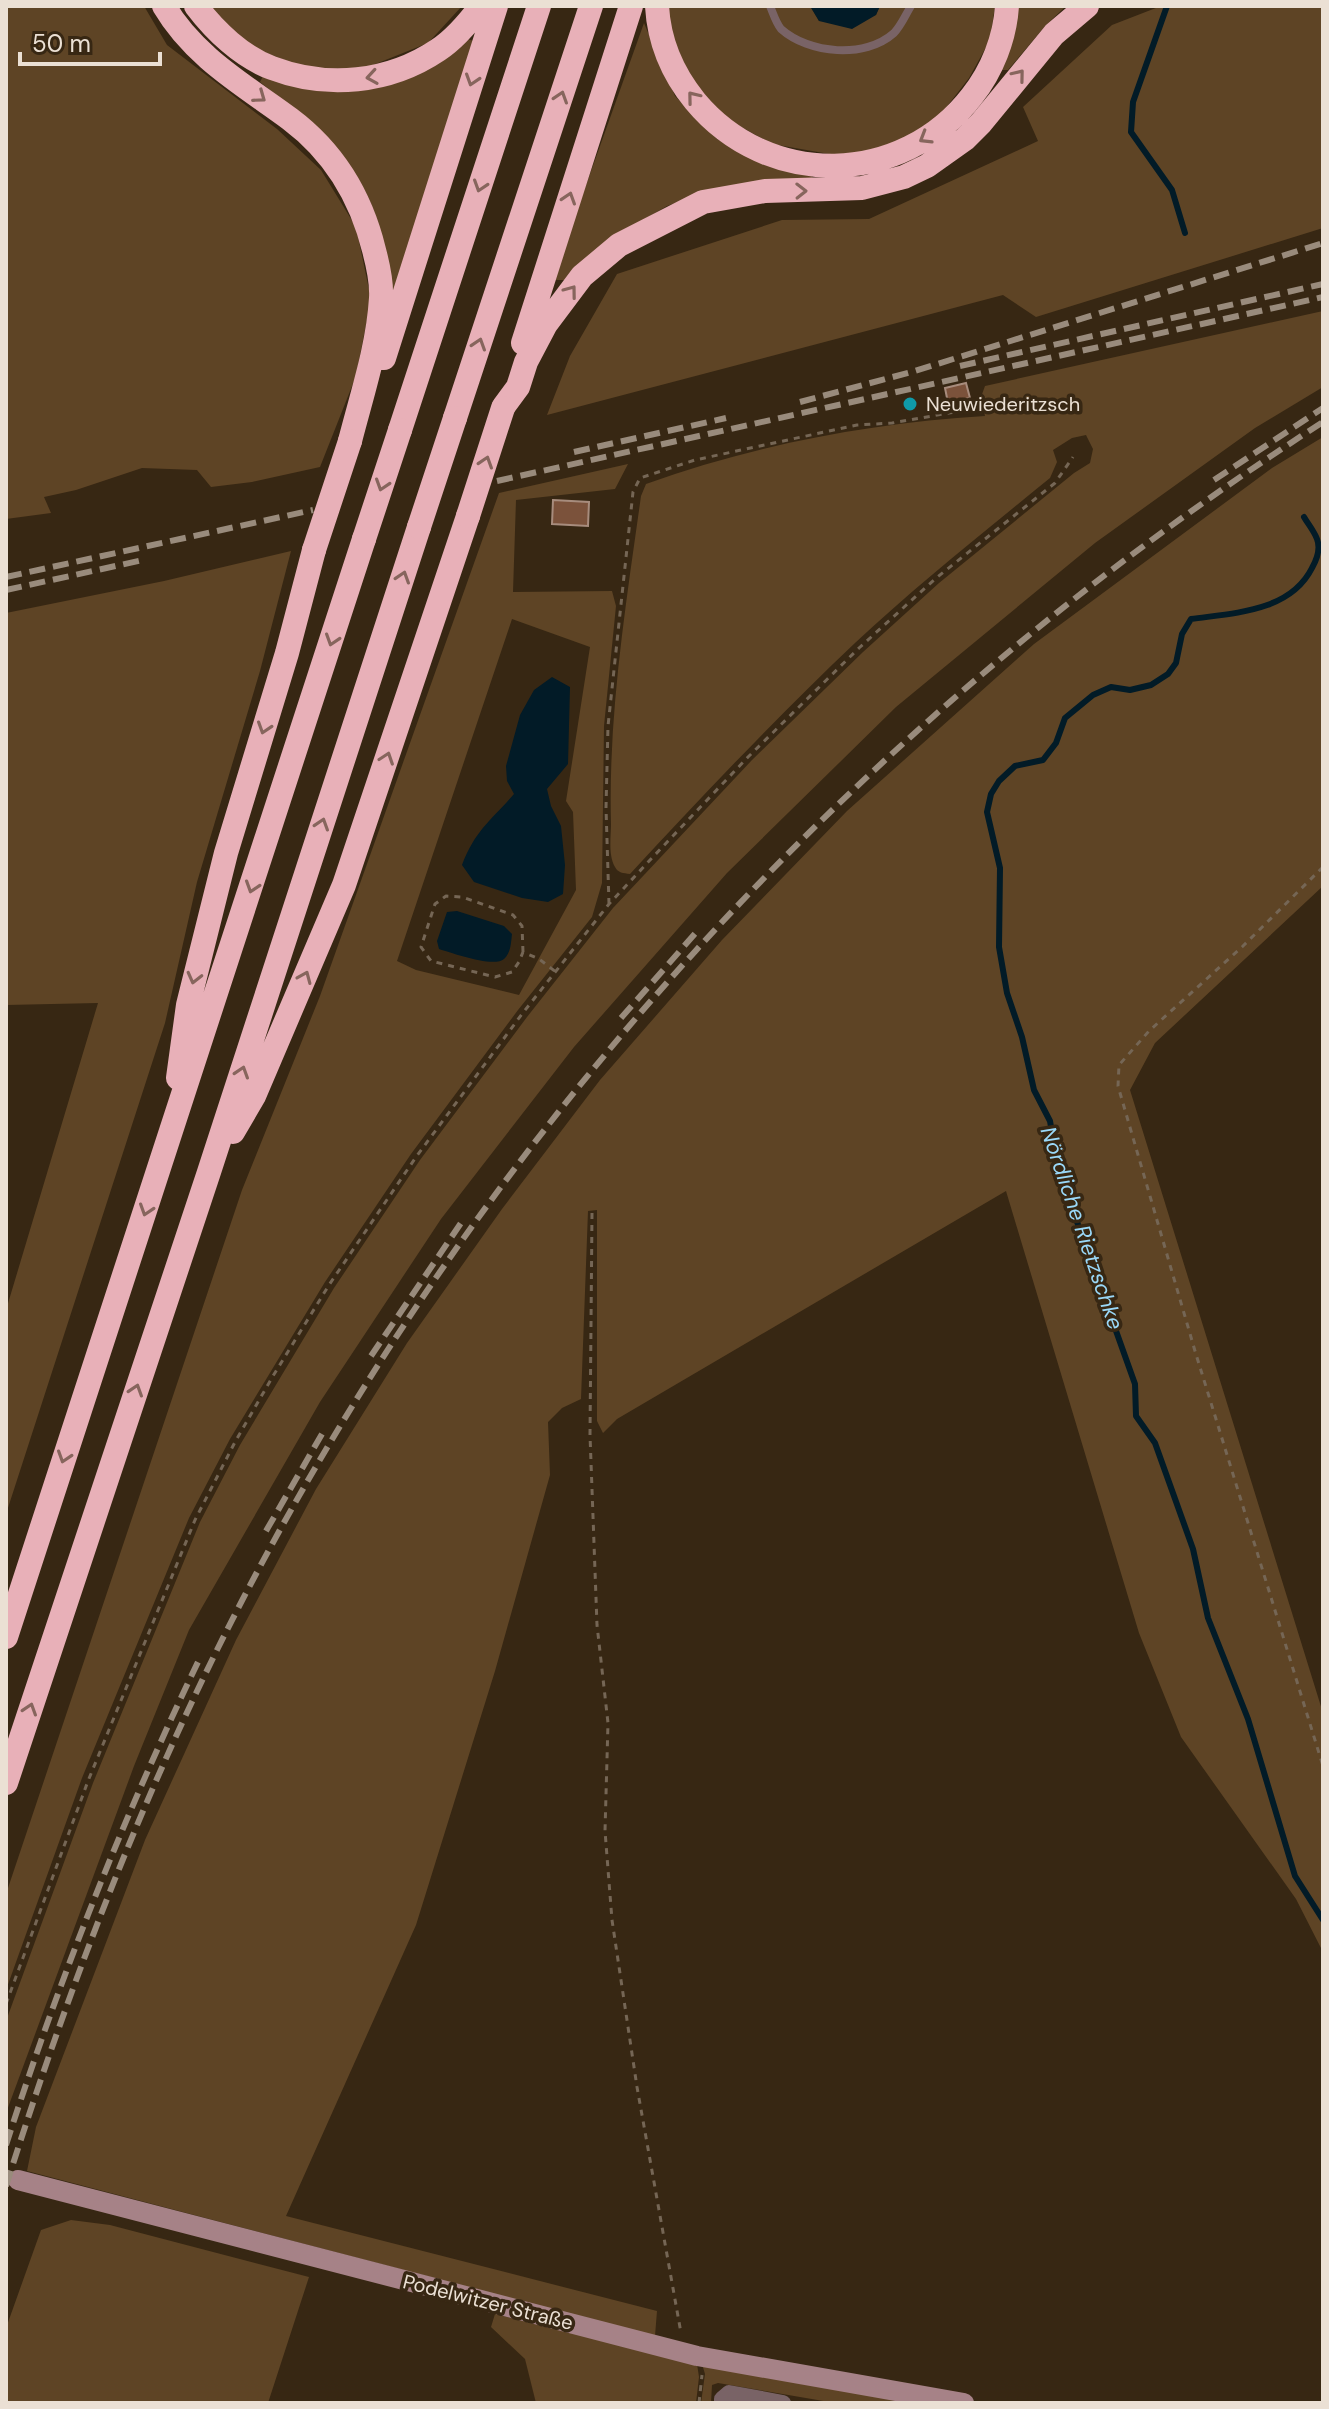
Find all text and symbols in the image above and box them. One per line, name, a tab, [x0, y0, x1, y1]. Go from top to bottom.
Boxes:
scale bar	[20, 16, 160, 66]
text: 50 m	[32, 28, 91, 59]
one-way arrow	[365, 68, 379, 85]
one-way arrow	[1009, 70, 1024, 84]
one-way arrow	[466, 73, 482, 87]
one-way arrow	[251, 87, 265, 102]
one-way arrow	[551, 91, 567, 105]
one-way arrow	[688, 91, 702, 106]
one-way arrow	[919, 128, 934, 144]
one-way arrow	[473, 179, 489, 193]
one-way arrow	[795, 182, 808, 200]
one-way arrow	[560, 191, 576, 205]
one-way arrow	[561, 285, 576, 300]
one-way arrow	[470, 338, 486, 352]
place label: Neuwiederitzsch	[926, 391, 1080, 417]
marker: Neuwiederitzsch	[901, 395, 919, 413]
one-way arrow	[476, 456, 492, 470]
one-way arrow	[375, 477, 391, 491]
one-way arrow	[393, 571, 409, 585]
one-way arrow	[325, 632, 341, 646]
one-way arrow	[257, 720, 273, 734]
one-way arrow	[377, 752, 393, 766]
one-way arrow	[313, 818, 329, 832]
one-way arrow	[245, 880, 261, 894]
one-way arrow	[187, 971, 204, 985]
one-way arrow	[295, 971, 311, 985]
one-way arrow	[233, 1065, 249, 1079]
water label: Nördliche Rietzschke	[1034, 1123, 1130, 1333]
one-way arrow	[139, 1203, 155, 1217]
one-way arrow	[126, 1384, 142, 1398]
one-way arrow	[58, 1450, 74, 1464]
one-way arrow	[21, 1703, 37, 1717]
street label: Podelwitzer Straße	[400, 2268, 576, 2336]

